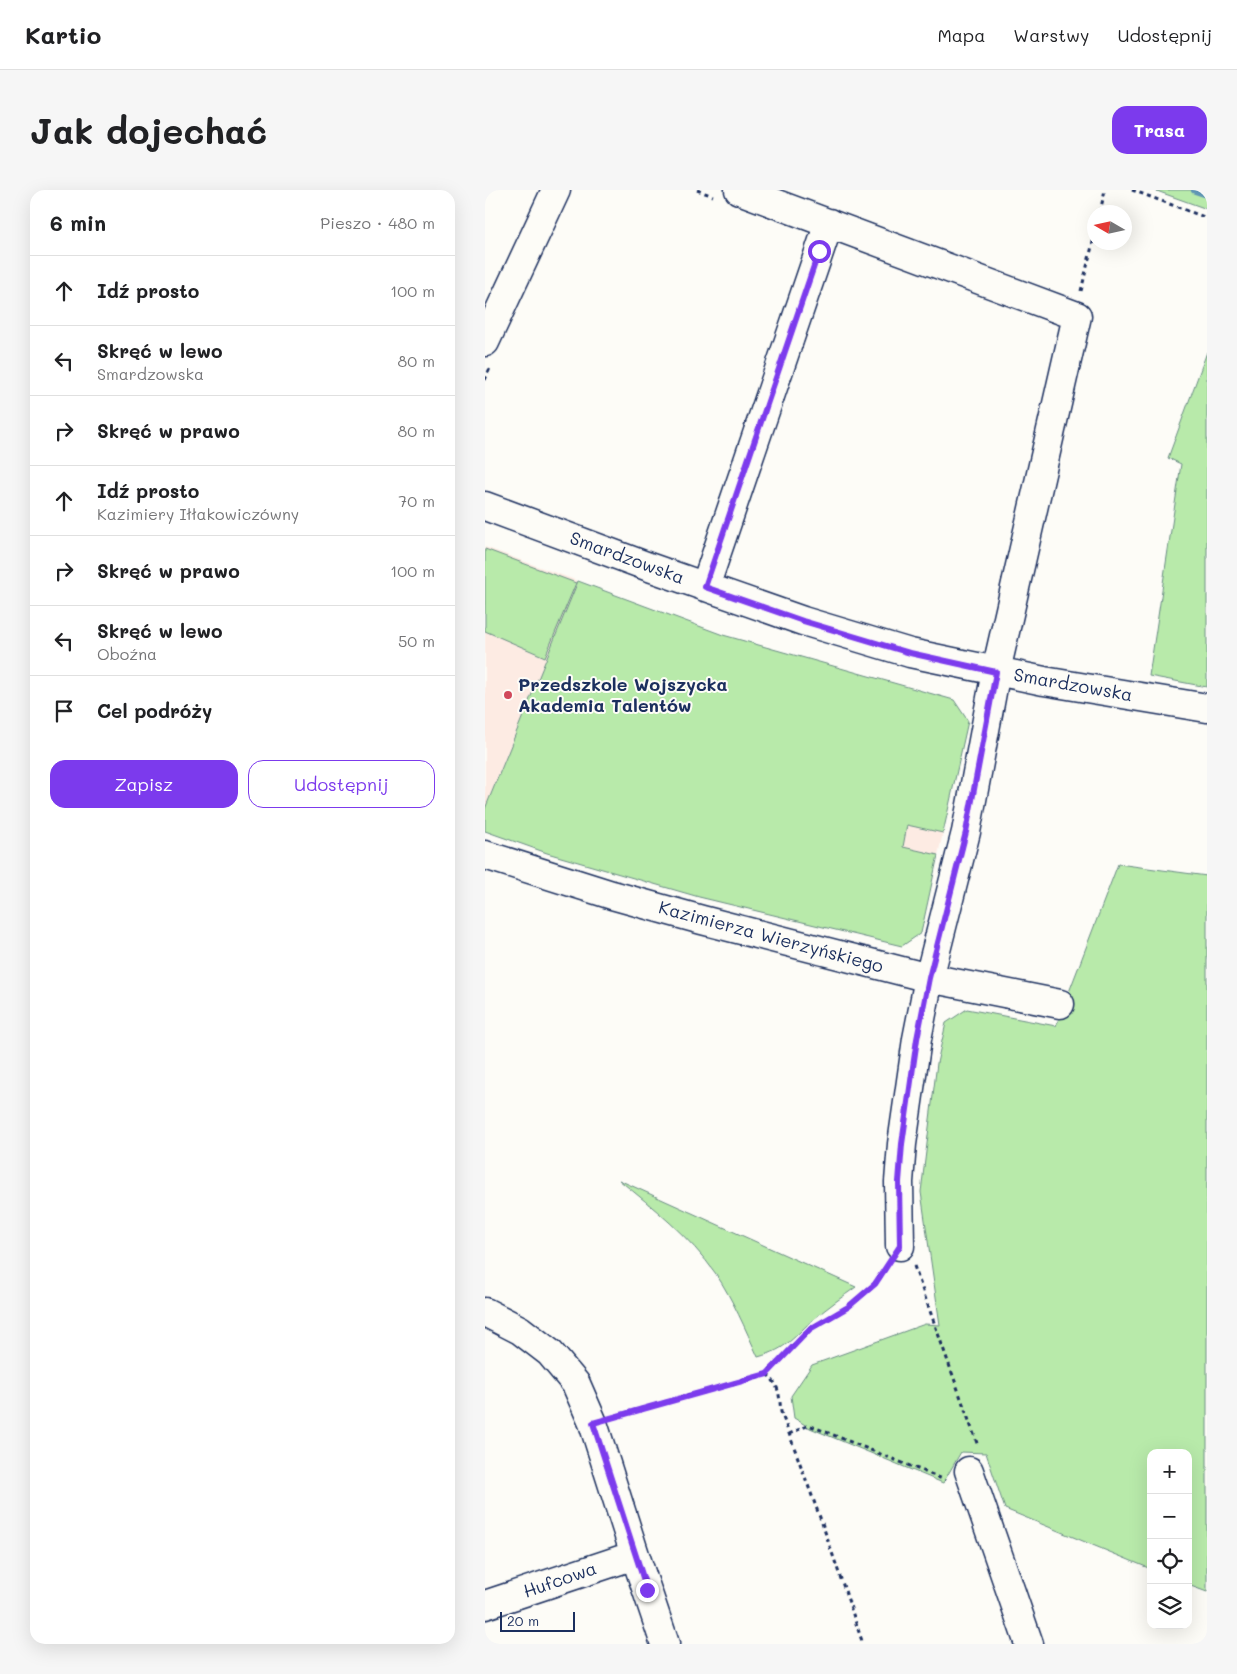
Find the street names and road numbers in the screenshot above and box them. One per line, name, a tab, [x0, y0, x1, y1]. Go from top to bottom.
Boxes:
street label: Smardzowska	[567, 525, 688, 589]
street label: Smardzowska	[1012, 662, 1134, 706]
street label: Kazimierza Wierzyńskiego	[656, 894, 887, 978]
street label: Hufcowa	[520, 1555, 600, 1603]

